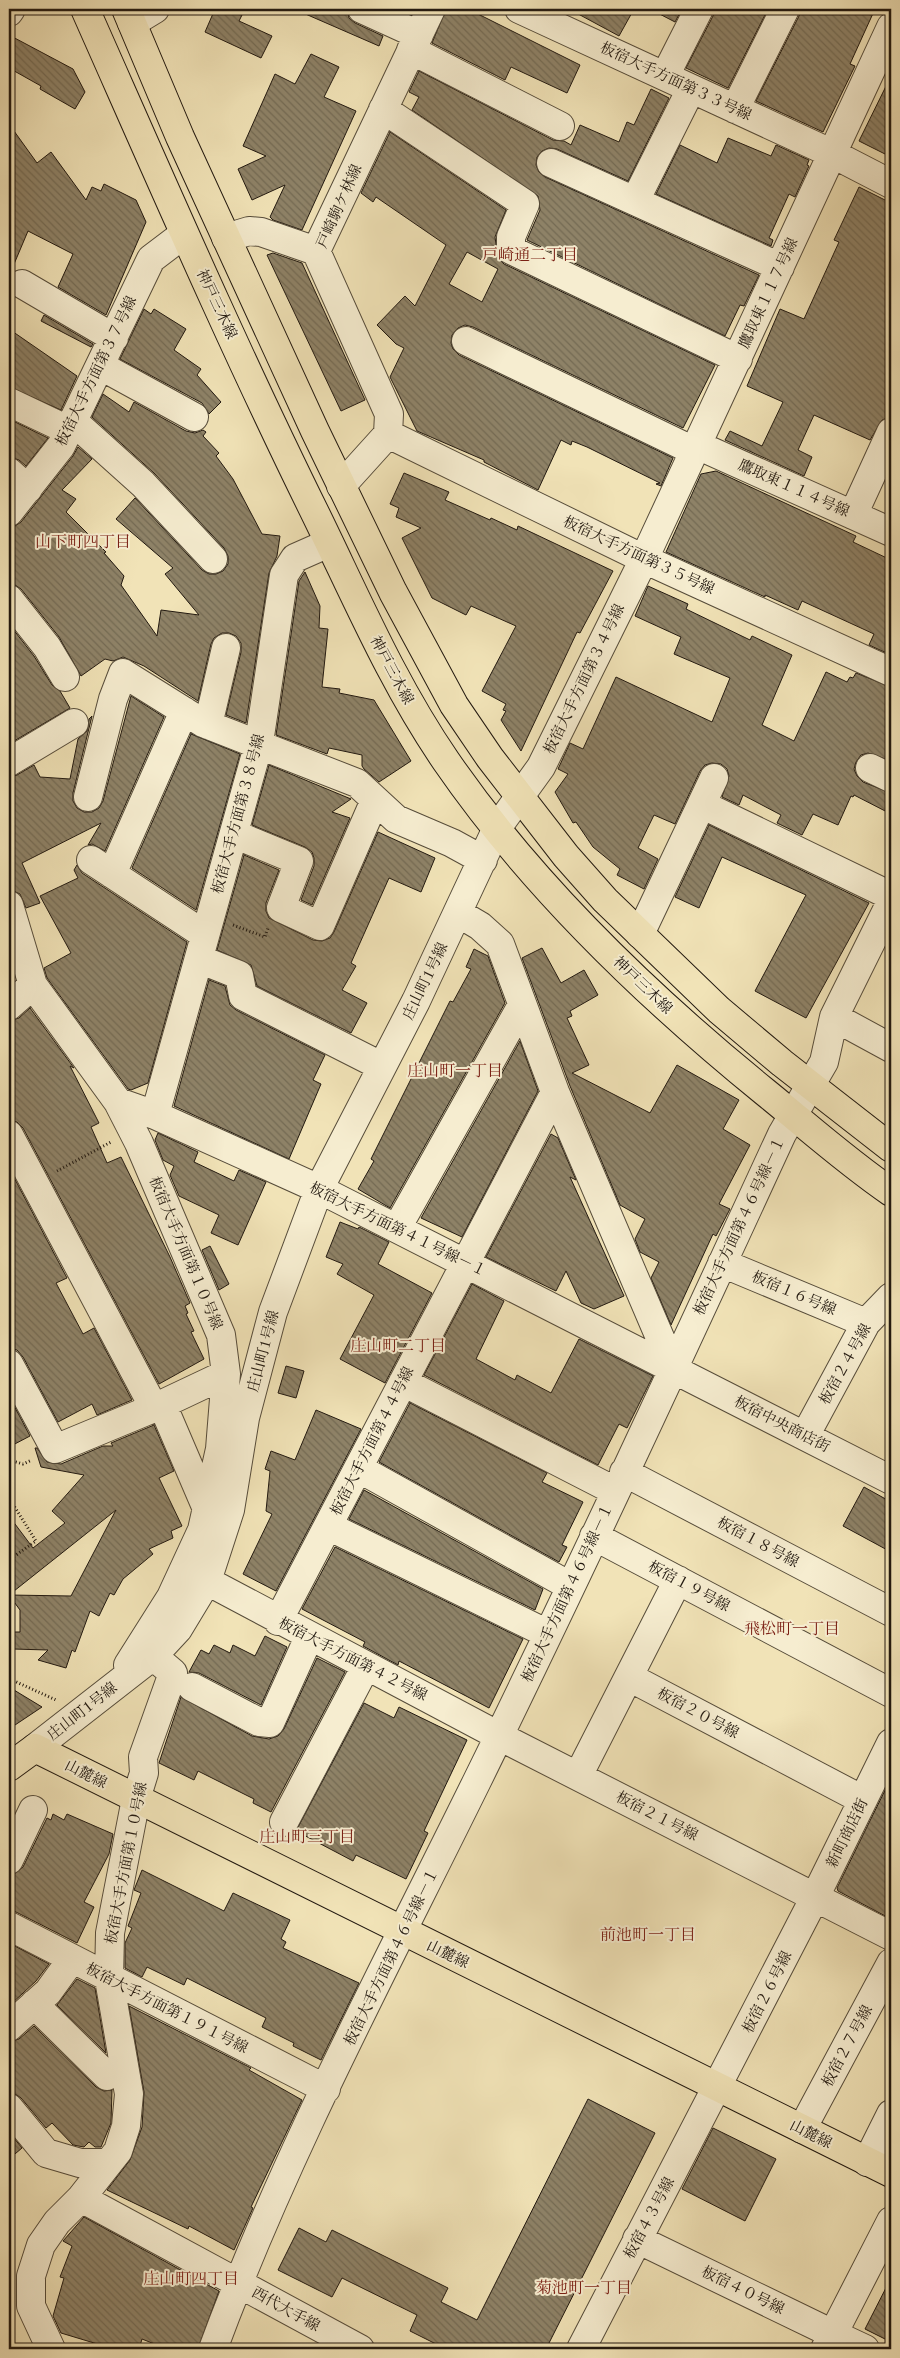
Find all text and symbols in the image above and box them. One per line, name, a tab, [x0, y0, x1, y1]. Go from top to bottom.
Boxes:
street label: 板宿大手方面第３３号線	[597, 39, 754, 124]
street label: 戸崎駒ケ林線	[313, 162, 366, 251]
street label: 鷹取東１１７号線	[735, 235, 802, 351]
district label: 戸崎通二丁目	[482, 246, 578, 264]
street label: 神戸三木線	[193, 267, 240, 342]
street label: 板宿大手方面第３７号線	[53, 293, 140, 449]
street label: 鷹取東１１４号線	[736, 456, 852, 521]
street label: 板宿大手方面第３５号線	[560, 513, 717, 598]
district label: 山下町四丁目	[35, 533, 131, 551]
street label: 板宿大手方面第３４号線	[541, 601, 628, 757]
street label: 神戸三木線	[366, 633, 417, 707]
street label: 板宿大手方面第３８号線	[209, 732, 268, 896]
street label: 庄山町1号線	[399, 940, 451, 1023]
street label: 神戸三木線	[610, 953, 676, 1018]
district label: 庄山町一丁目	[407, 1062, 503, 1080]
street label: 板宿大手方面第４６号線－１	[691, 1134, 788, 1318]
street label: 板宿大手方面第１０号線	[145, 1174, 226, 1332]
street label: 板宿大手方面第４１号線－１	[306, 1179, 489, 1280]
street label: 板宿１６号線	[749, 1268, 839, 1319]
street label: 庄山町1号線	[244, 1309, 283, 1394]
street label: 板宿２４号線	[816, 1321, 875, 1408]
district label: 庄山町二丁目	[350, 1337, 446, 1355]
street label: 板宿大手方面第４４号線	[327, 1364, 417, 1519]
street label: 板宿中央商店街	[731, 1393, 832, 1456]
street label: 板宿大手方面第４６号線－１	[519, 1501, 616, 1685]
street label: 板宿１８号線	[714, 1514, 801, 1571]
street label: 板宿１９号線	[645, 1558, 732, 1615]
street label: 板宿大手方面第４２号線	[275, 1614, 430, 1704]
district label: 飛松町一丁目	[744, 1620, 840, 1638]
street label: 庄山町1号線	[44, 1679, 121, 1744]
street label: 板宿２０号線	[654, 1685, 741, 1742]
street label: 山麓線	[62, 1757, 110, 1792]
street label: 板宿大手方面第１０号線	[102, 1780, 151, 1946]
street label: 板宿２１号線	[613, 1788, 701, 1844]
street label: 新町商店街	[823, 1796, 872, 1871]
district label: 庄山町三丁目	[259, 1828, 355, 1846]
street label: 板宿大手方面第４６号線－１	[341, 1866, 442, 2049]
district label: 前池町一丁目	[600, 1926, 696, 1944]
street label: 山麓線	[424, 1937, 472, 1972]
street label: 板宿２６号線	[739, 1948, 795, 2036]
street label: 板宿大手方面第１９１号線	[83, 1960, 251, 2057]
street label: 板宿２７号線	[819, 2003, 876, 2090]
street label: 山麓線	[787, 2117, 835, 2152]
street label: 板宿４３号線	[621, 2175, 678, 2262]
street label: 板宿４０号線	[699, 2263, 787, 2318]
district label: 庄山町四丁目	[143, 2270, 239, 2288]
district label: 菊池町一丁目	[536, 2279, 632, 2297]
street label: 西代大手線	[249, 2284, 323, 2335]

